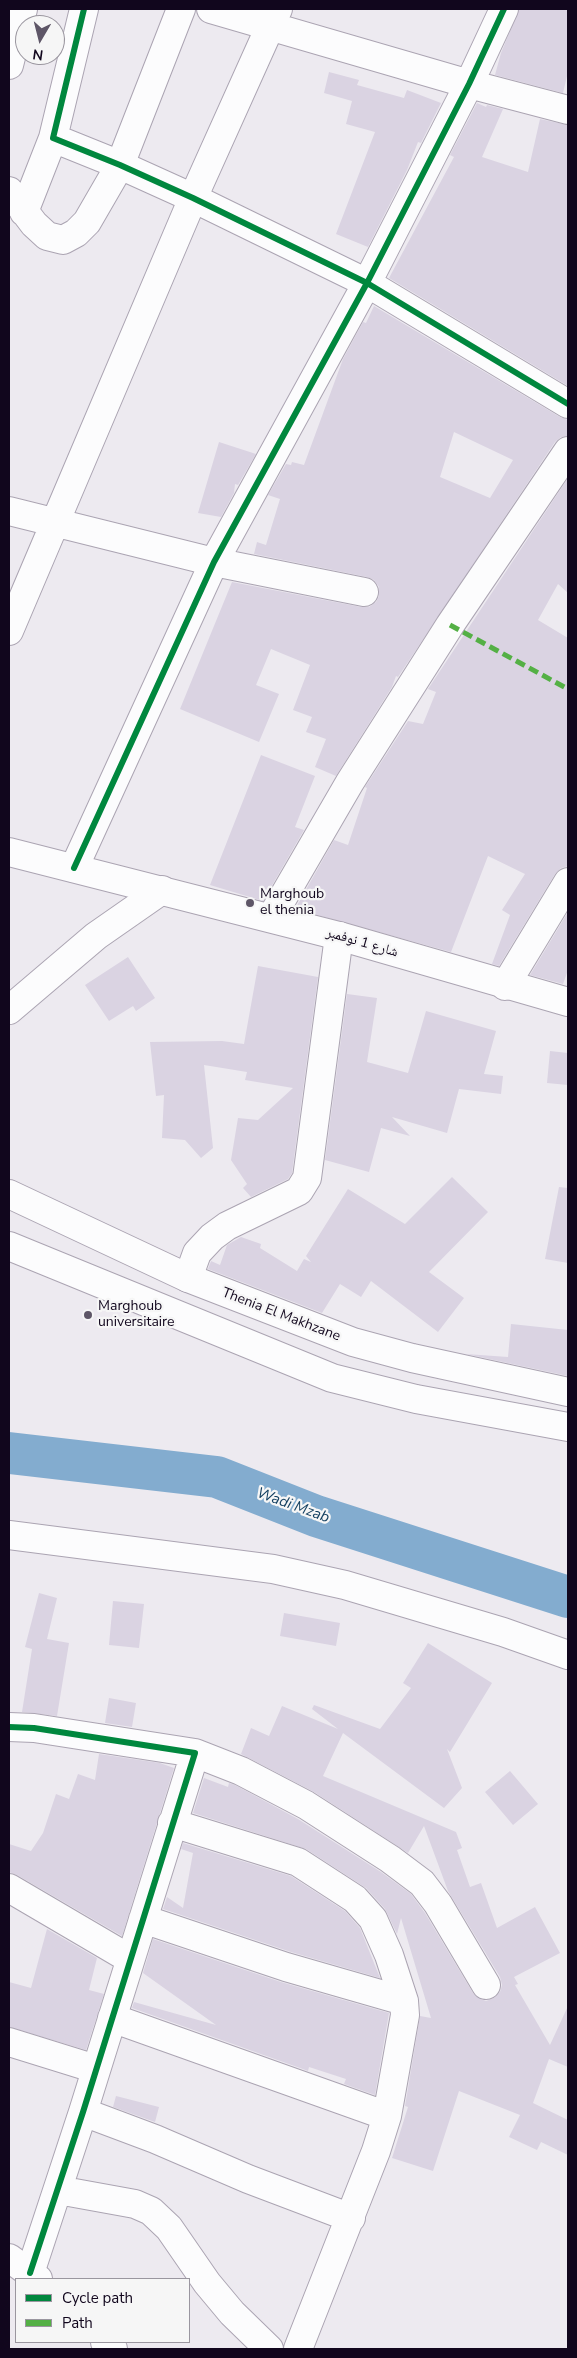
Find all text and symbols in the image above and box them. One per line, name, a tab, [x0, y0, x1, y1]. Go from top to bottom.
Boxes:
north arrow	[15, 15, 65, 65]
text: N	[31, 44, 45, 64]
place label: Marghoub el thenia	[260, 887, 324, 920]
marker: Marghoub el thenia	[244, 897, 256, 909]
street label: شارع 1 نوفمبر	[324, 925, 400, 961]
street label: Thenia El Makhzane	[219, 1285, 343, 1345]
place label: Marghoub universitaire	[98, 1299, 174, 1331]
marker: Marghoub universitaire	[82, 1309, 94, 1321]
water label: Wadi Mzab	[254, 1485, 332, 1527]
legend	[15, 2278, 190, 2343]
text: Cycle path	[62, 2288, 133, 2308]
text: Path	[62, 2313, 93, 2333]

